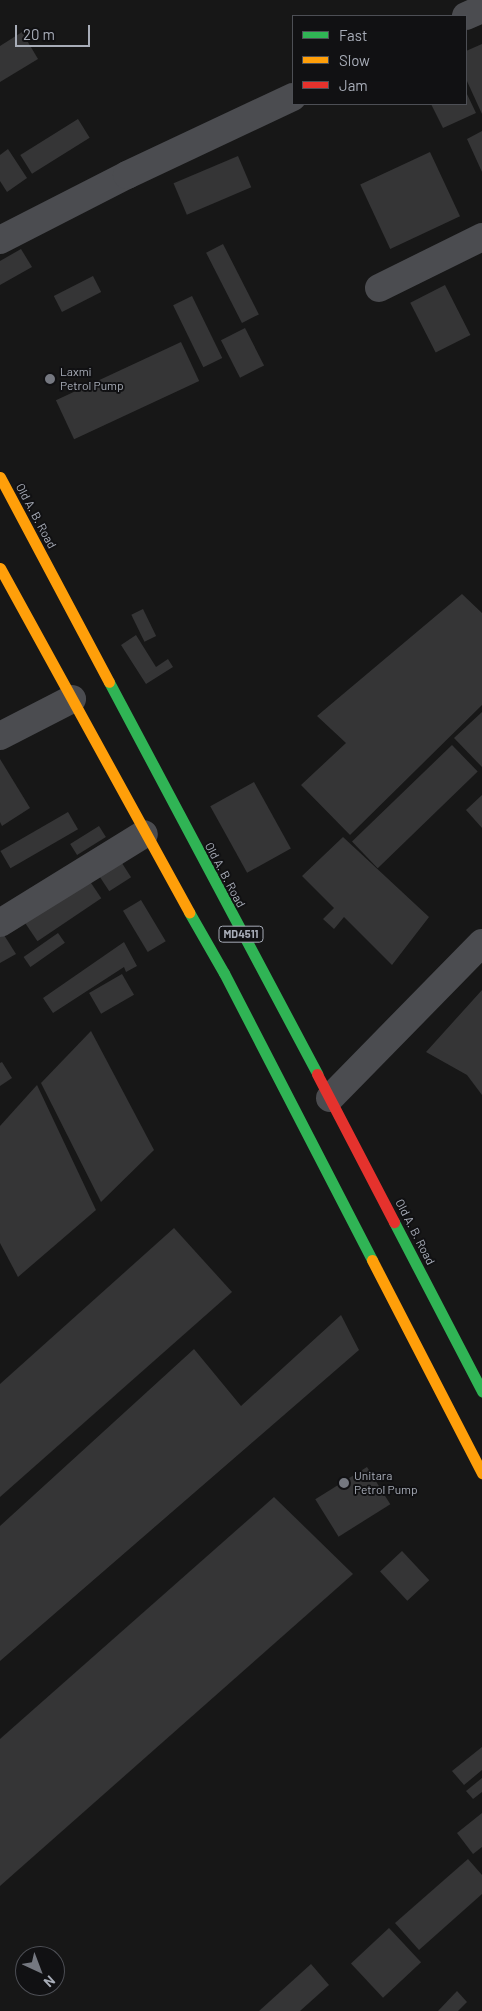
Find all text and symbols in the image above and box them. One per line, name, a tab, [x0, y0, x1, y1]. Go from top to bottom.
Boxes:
scale bar	[18, 15, 92, 47]
legend	[292, 15, 467, 105]
text: 20 m	[23, 25, 55, 43]
text: Fast	[339, 26, 367, 44]
text: Slow	[339, 51, 370, 69]
text: Jam	[339, 76, 368, 94]
place label: Laxmi Petrol Pump	[60, 365, 124, 393]
marker: Laxmi Petrol Pump	[44, 373, 56, 385]
street label: Old A. B. Road	[13, 481, 59, 551]
street label: Old A. B. Road	[202, 840, 248, 910]
road number: MD4511	[218, 926, 264, 942]
street label: Old A. B. Road	[392, 1197, 438, 1267]
place label: Unitara Petrol Pump	[354, 1469, 418, 1497]
marker: Unitara Petrol Pump	[338, 1477, 350, 1489]
north arrow	[15, 1946, 65, 1996]
text: N	[41, 1972, 59, 1991]

